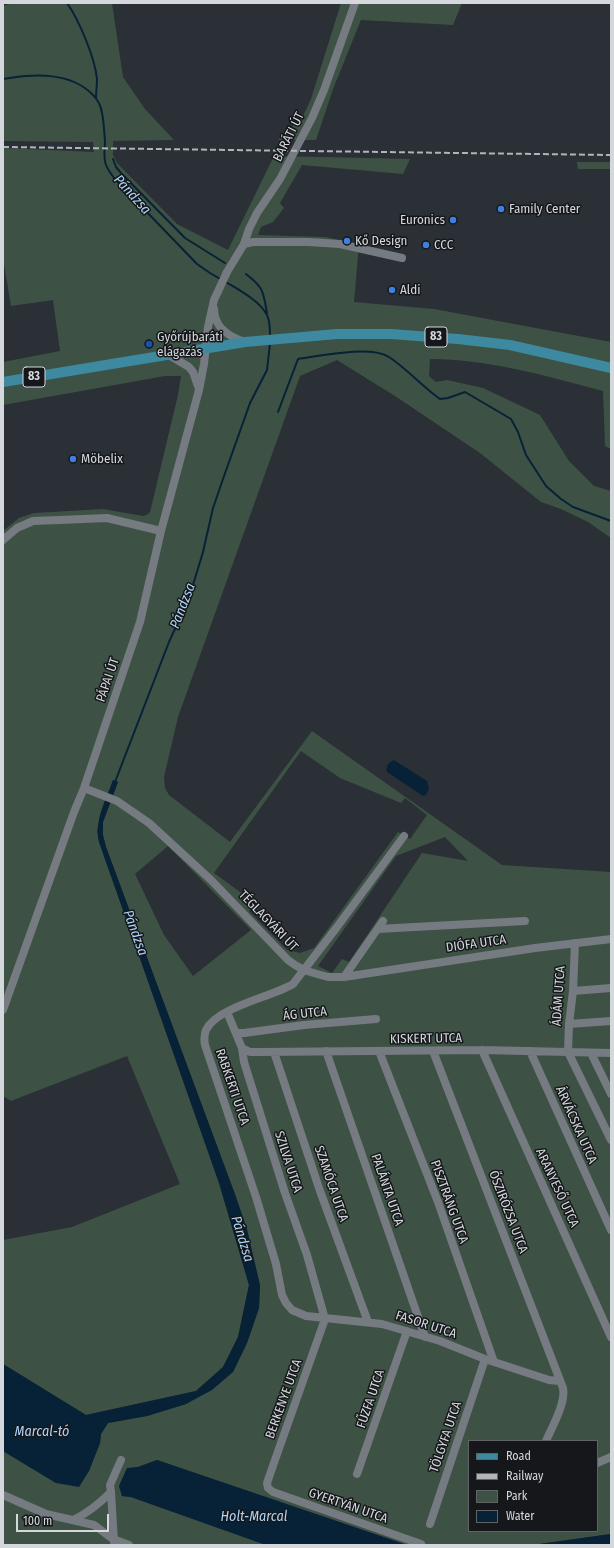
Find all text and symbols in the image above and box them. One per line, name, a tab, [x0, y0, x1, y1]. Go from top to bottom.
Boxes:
street label: BARÁTI ÚT	[270, 110, 308, 164]
water label: Pándzsa	[110, 172, 154, 218]
place label: Family Center	[509, 201, 580, 217]
marker: Family Center	[496, 204, 506, 214]
place label: Euronics	[400, 212, 445, 228]
marker: Euronics	[448, 215, 458, 225]
place label: Kő Design	[355, 233, 407, 249]
marker: Kő Design	[342, 236, 352, 246]
place label: CCC	[434, 237, 453, 253]
marker: CCC	[421, 240, 431, 250]
place label: Aldi	[400, 282, 420, 298]
marker: Aldi	[387, 285, 397, 295]
road number: 83	[425, 327, 447, 347]
place label: Győrújbaráti elágazás	[157, 329, 223, 360]
marker: Győrújbaráti elágazás	[144, 339, 154, 349]
road number: 83	[23, 367, 45, 387]
place label: Möbelix	[81, 451, 123, 467]
marker: Möbelix	[68, 454, 78, 464]
water label: Pándzsa	[167, 581, 199, 631]
street label: PÁPAI ÚT	[93, 656, 123, 704]
street label: TÉGLAGYÁRI ÚT	[235, 887, 301, 955]
water label: Pándzsa	[119, 908, 151, 958]
street label: DIÓFA UTCA	[445, 932, 507, 956]
street label: ÁDÁM UTCA	[549, 966, 569, 1026]
street label: ÁG UTCA	[282, 1004, 328, 1024]
street label: KISKERT UTCA	[390, 1031, 462, 1047]
street label: RABKERTI UTCA	[212, 1047, 252, 1127]
street label: ÁRVÁCSKA UTCA	[552, 1084, 600, 1166]
street label: SZILVA UTCA	[271, 1129, 305, 1195]
street label: SZAMÓCA UTCA	[311, 1144, 351, 1224]
street label: ARANYESŐ UTCA	[532, 1146, 582, 1230]
street label: PALÁNTA UTCA	[367, 1152, 407, 1228]
street label: PISZTRÁNG UTCA	[427, 1158, 471, 1246]
street label: ŐSZIRÓZSA UTCA	[485, 1168, 531, 1256]
water label: Pándzsa	[227, 1214, 257, 1264]
street label: FASOR UTCA	[393, 1308, 459, 1342]
street label: BERKENYE UTCA	[262, 1357, 306, 1441]
street label: FŰZFA UTCA	[354, 1368, 388, 1430]
street label: TÖLGYFA UTCA	[427, 1399, 465, 1475]
water label: Marcal-tó	[15, 1424, 69, 1440]
legend	[468, 1440, 598, 1532]
text: Road	[506, 1449, 531, 1463]
text: Railway	[506, 1469, 543, 1483]
street label: GYERTYÁN UTCA	[306, 1485, 390, 1527]
text: Park	[506, 1489, 527, 1503]
scale bar	[18, 1506, 111, 1532]
water label: Holt-Marcal	[221, 1509, 287, 1525]
text: Water	[506, 1509, 534, 1523]
text: 100 m	[23, 1514, 52, 1528]

